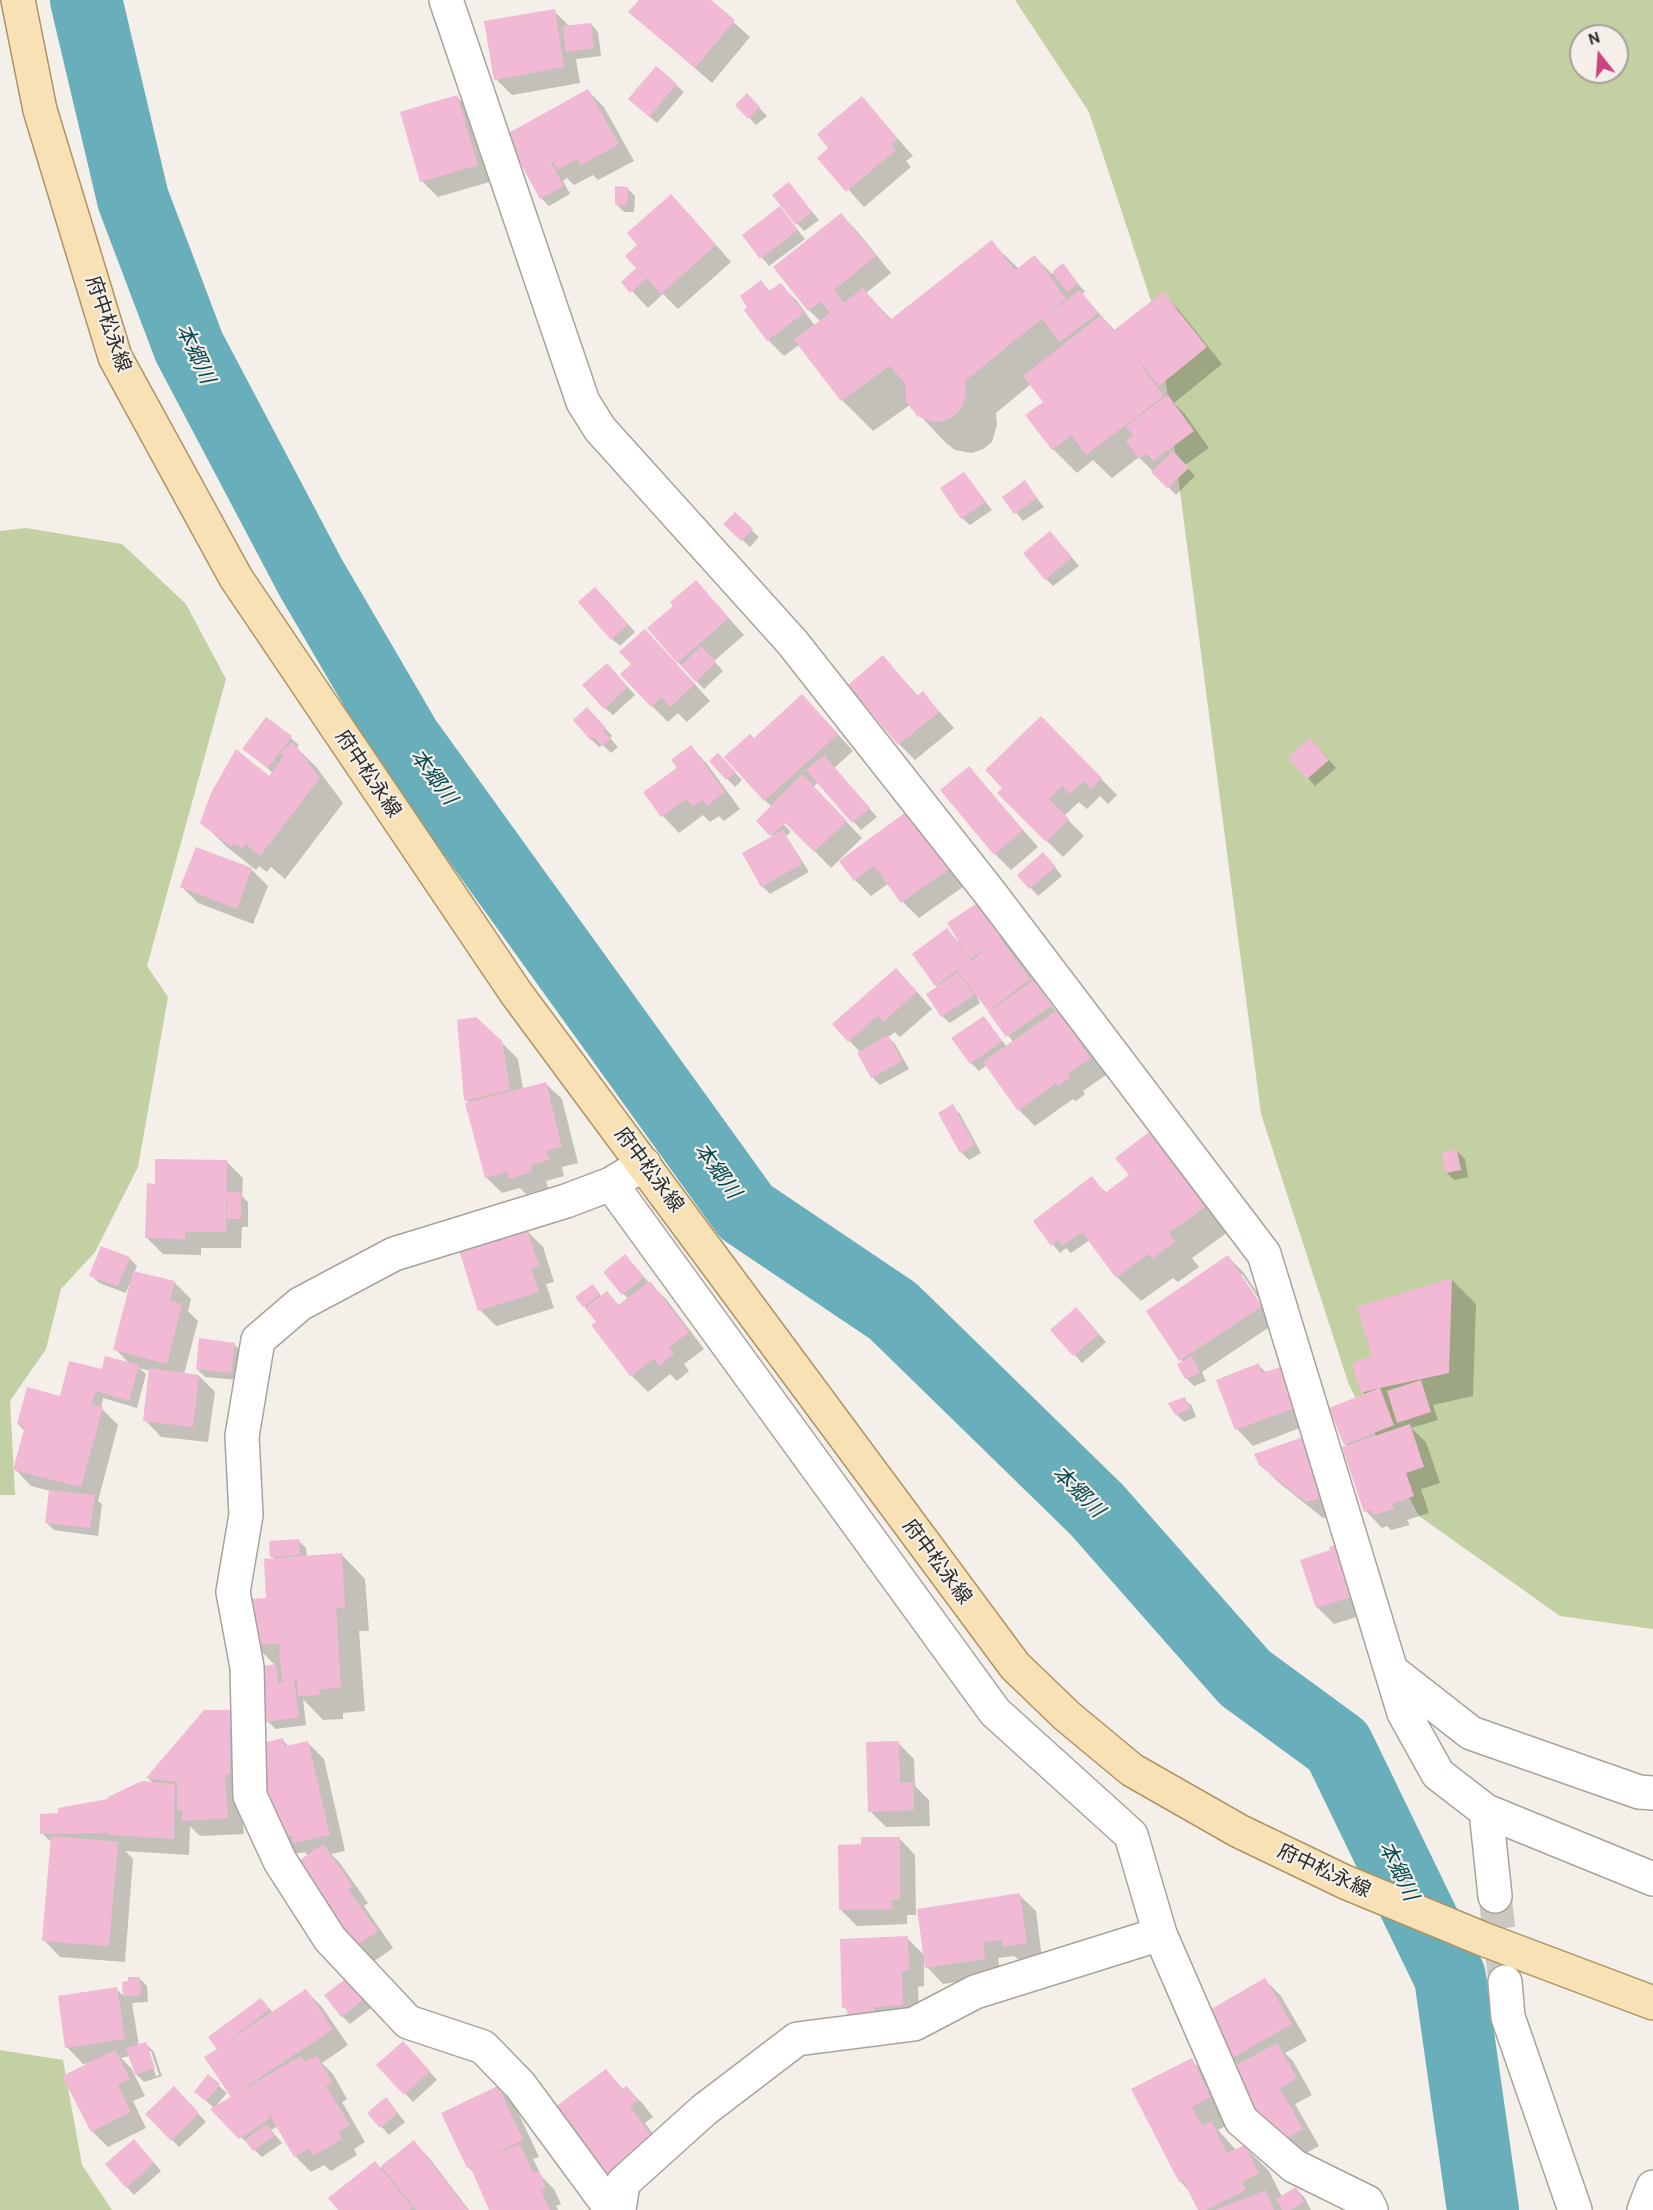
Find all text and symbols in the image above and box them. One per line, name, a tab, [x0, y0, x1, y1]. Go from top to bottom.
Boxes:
north arrow	[1569, 24, 1629, 84]
text: N	[1586, 27, 1602, 49]
street label: 府中松永線	[80, 273, 136, 375]
water label: 本郷川	[170, 320, 220, 388]
street label: 府中松永線	[330, 726, 406, 822]
water label: 本郷川	[404, 744, 462, 810]
street label: 府中松永線	[609, 1123, 689, 1217]
water label: 本郷川	[688, 1138, 746, 1204]
water label: 本郷川	[1047, 1461, 1109, 1523]
street label: 府中松永線	[897, 1515, 977, 1609]
water label: 本郷川	[1373, 1837, 1423, 1905]
street label: 府中松永線	[1274, 1839, 1374, 1903]

